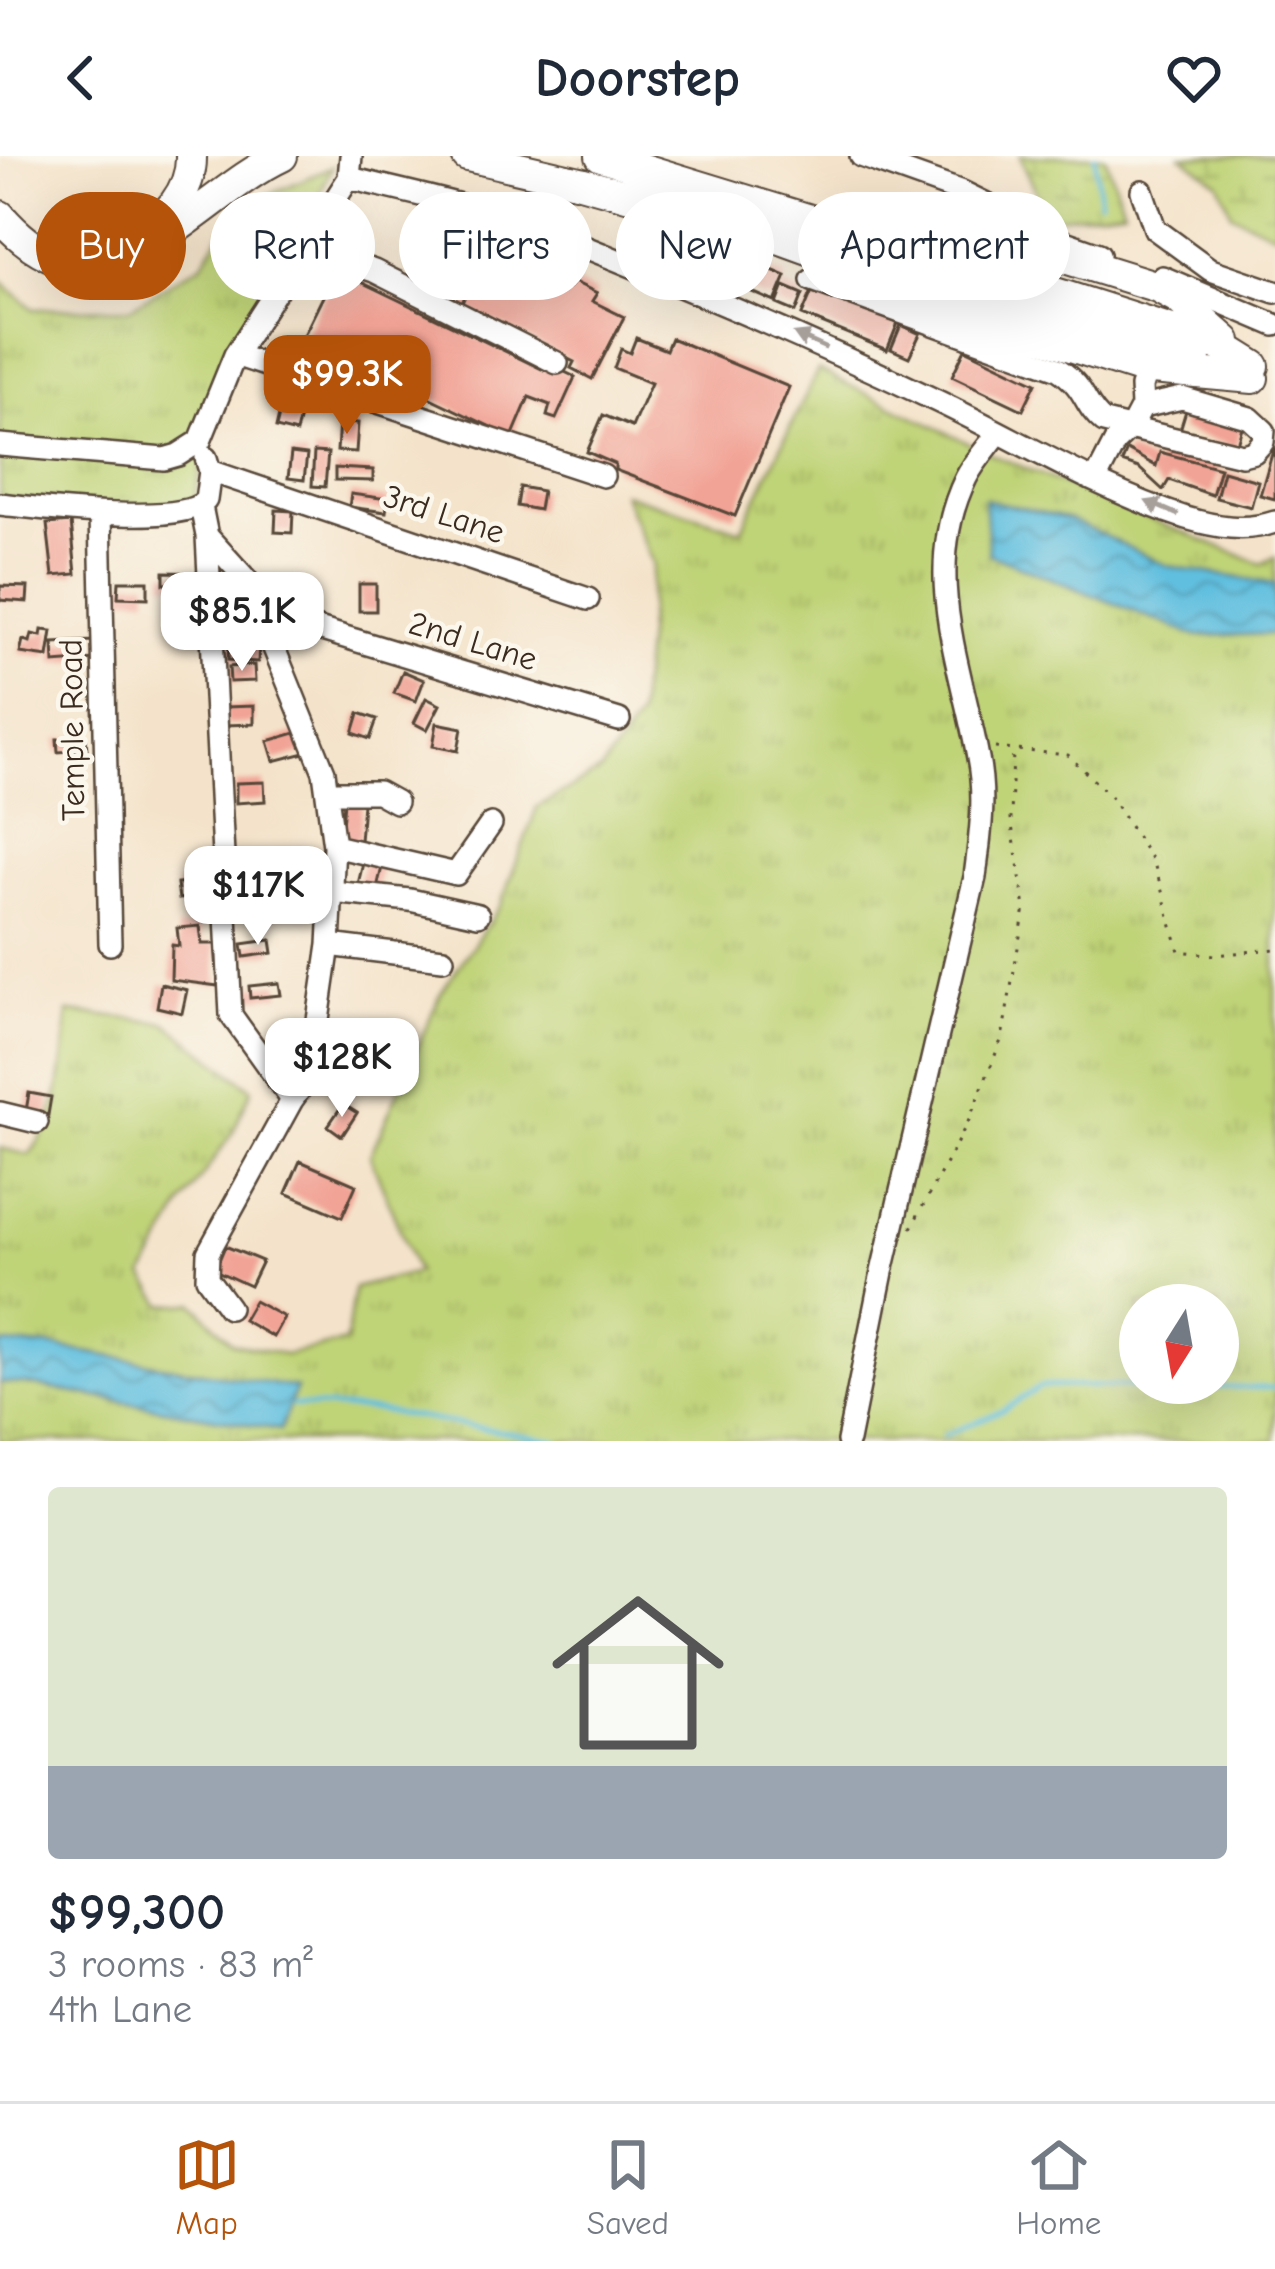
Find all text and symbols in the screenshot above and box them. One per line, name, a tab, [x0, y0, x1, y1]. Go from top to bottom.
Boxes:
icon: back	[48, 45, 114, 111]
icon: heart	[1161, 45, 1227, 111]
text: Doorstep	[535, 47, 740, 110]
chip: Buy	[36, 192, 186, 300]
chip: Rent	[210, 192, 375, 300]
chip: Filters	[399, 192, 592, 300]
chip: New	[616, 192, 774, 300]
chip: Apartment	[798, 192, 1070, 300]
one-way arrow	[792, 331, 828, 350]
pin: $99.3K	[249, 335, 445, 437]
text: $99.3K	[291, 351, 403, 396]
street label: 3rd Lane	[379, 477, 509, 551]
one-way arrow	[1144, 498, 1180, 517]
pin: $85.1K	[144, 572, 340, 674]
text: $85.1K	[188, 588, 296, 633]
street label: 2nd Lane	[404, 604, 542, 678]
street label: Temple Road	[51, 639, 93, 821]
pin: $117K	[174, 846, 342, 948]
text: $117K	[211, 862, 305, 907]
pin: $128K	[258, 1018, 426, 1120]
text: $128K	[292, 1034, 392, 1079]
north arrow	[1119, 1284, 1239, 1404]
map controls	[1119, 1284, 1239, 1404]
icon: home	[530, 1565, 746, 1781]
text: $99,300	[48, 1883, 225, 1942]
text: 3 rooms · 83 m²	[48, 1942, 313, 1987]
text: 4th Lane	[48, 1987, 192, 2032]
tab: Map	[174, 2132, 240, 2242]
tab: Saved	[587, 2132, 669, 2242]
tab: Home	[1016, 2132, 1101, 2242]

